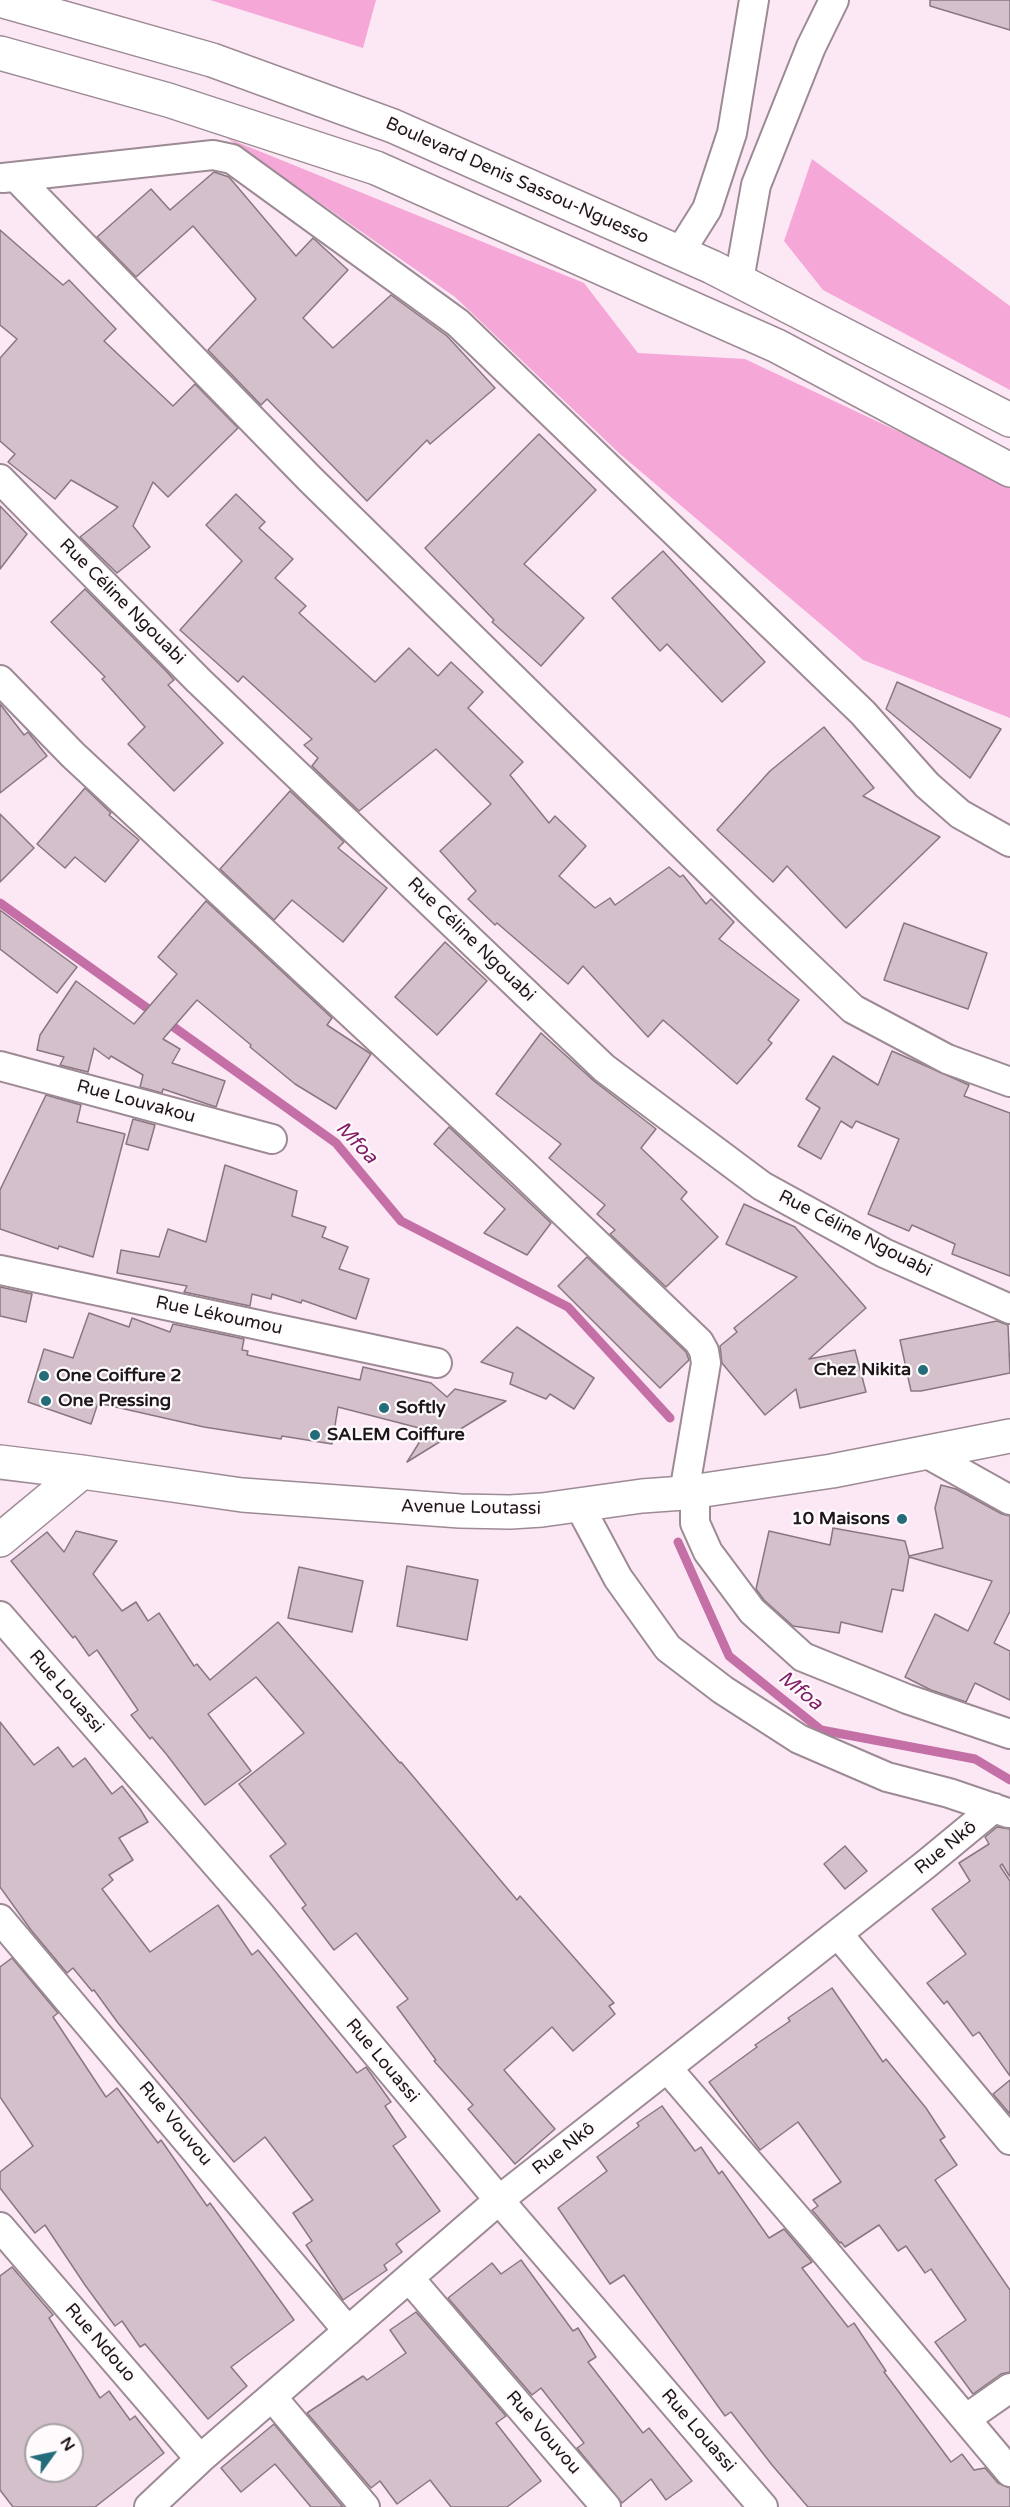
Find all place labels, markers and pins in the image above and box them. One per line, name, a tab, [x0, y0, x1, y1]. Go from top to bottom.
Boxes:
place label: Chez Nikita	[814, 1359, 911, 1381]
marker: Chez Nikita	[916, 1363, 930, 1377]
place label: One Coiffure 2	[56, 1365, 182, 1387]
marker: One Coiffure 2	[37, 1369, 51, 1383]
place label: One Pressing	[58, 1390, 171, 1412]
marker: One Pressing	[39, 1394, 53, 1408]
place label: Softly	[396, 1397, 446, 1419]
marker: Softly	[377, 1401, 391, 1415]
place label: SALEM Coiffure	[327, 1424, 465, 1446]
marker: SALEM Coiffure	[308, 1428, 322, 1442]
place label: 10 Maisons	[792, 1508, 890, 1530]
marker: 10 Maisons	[895, 1512, 909, 1526]

